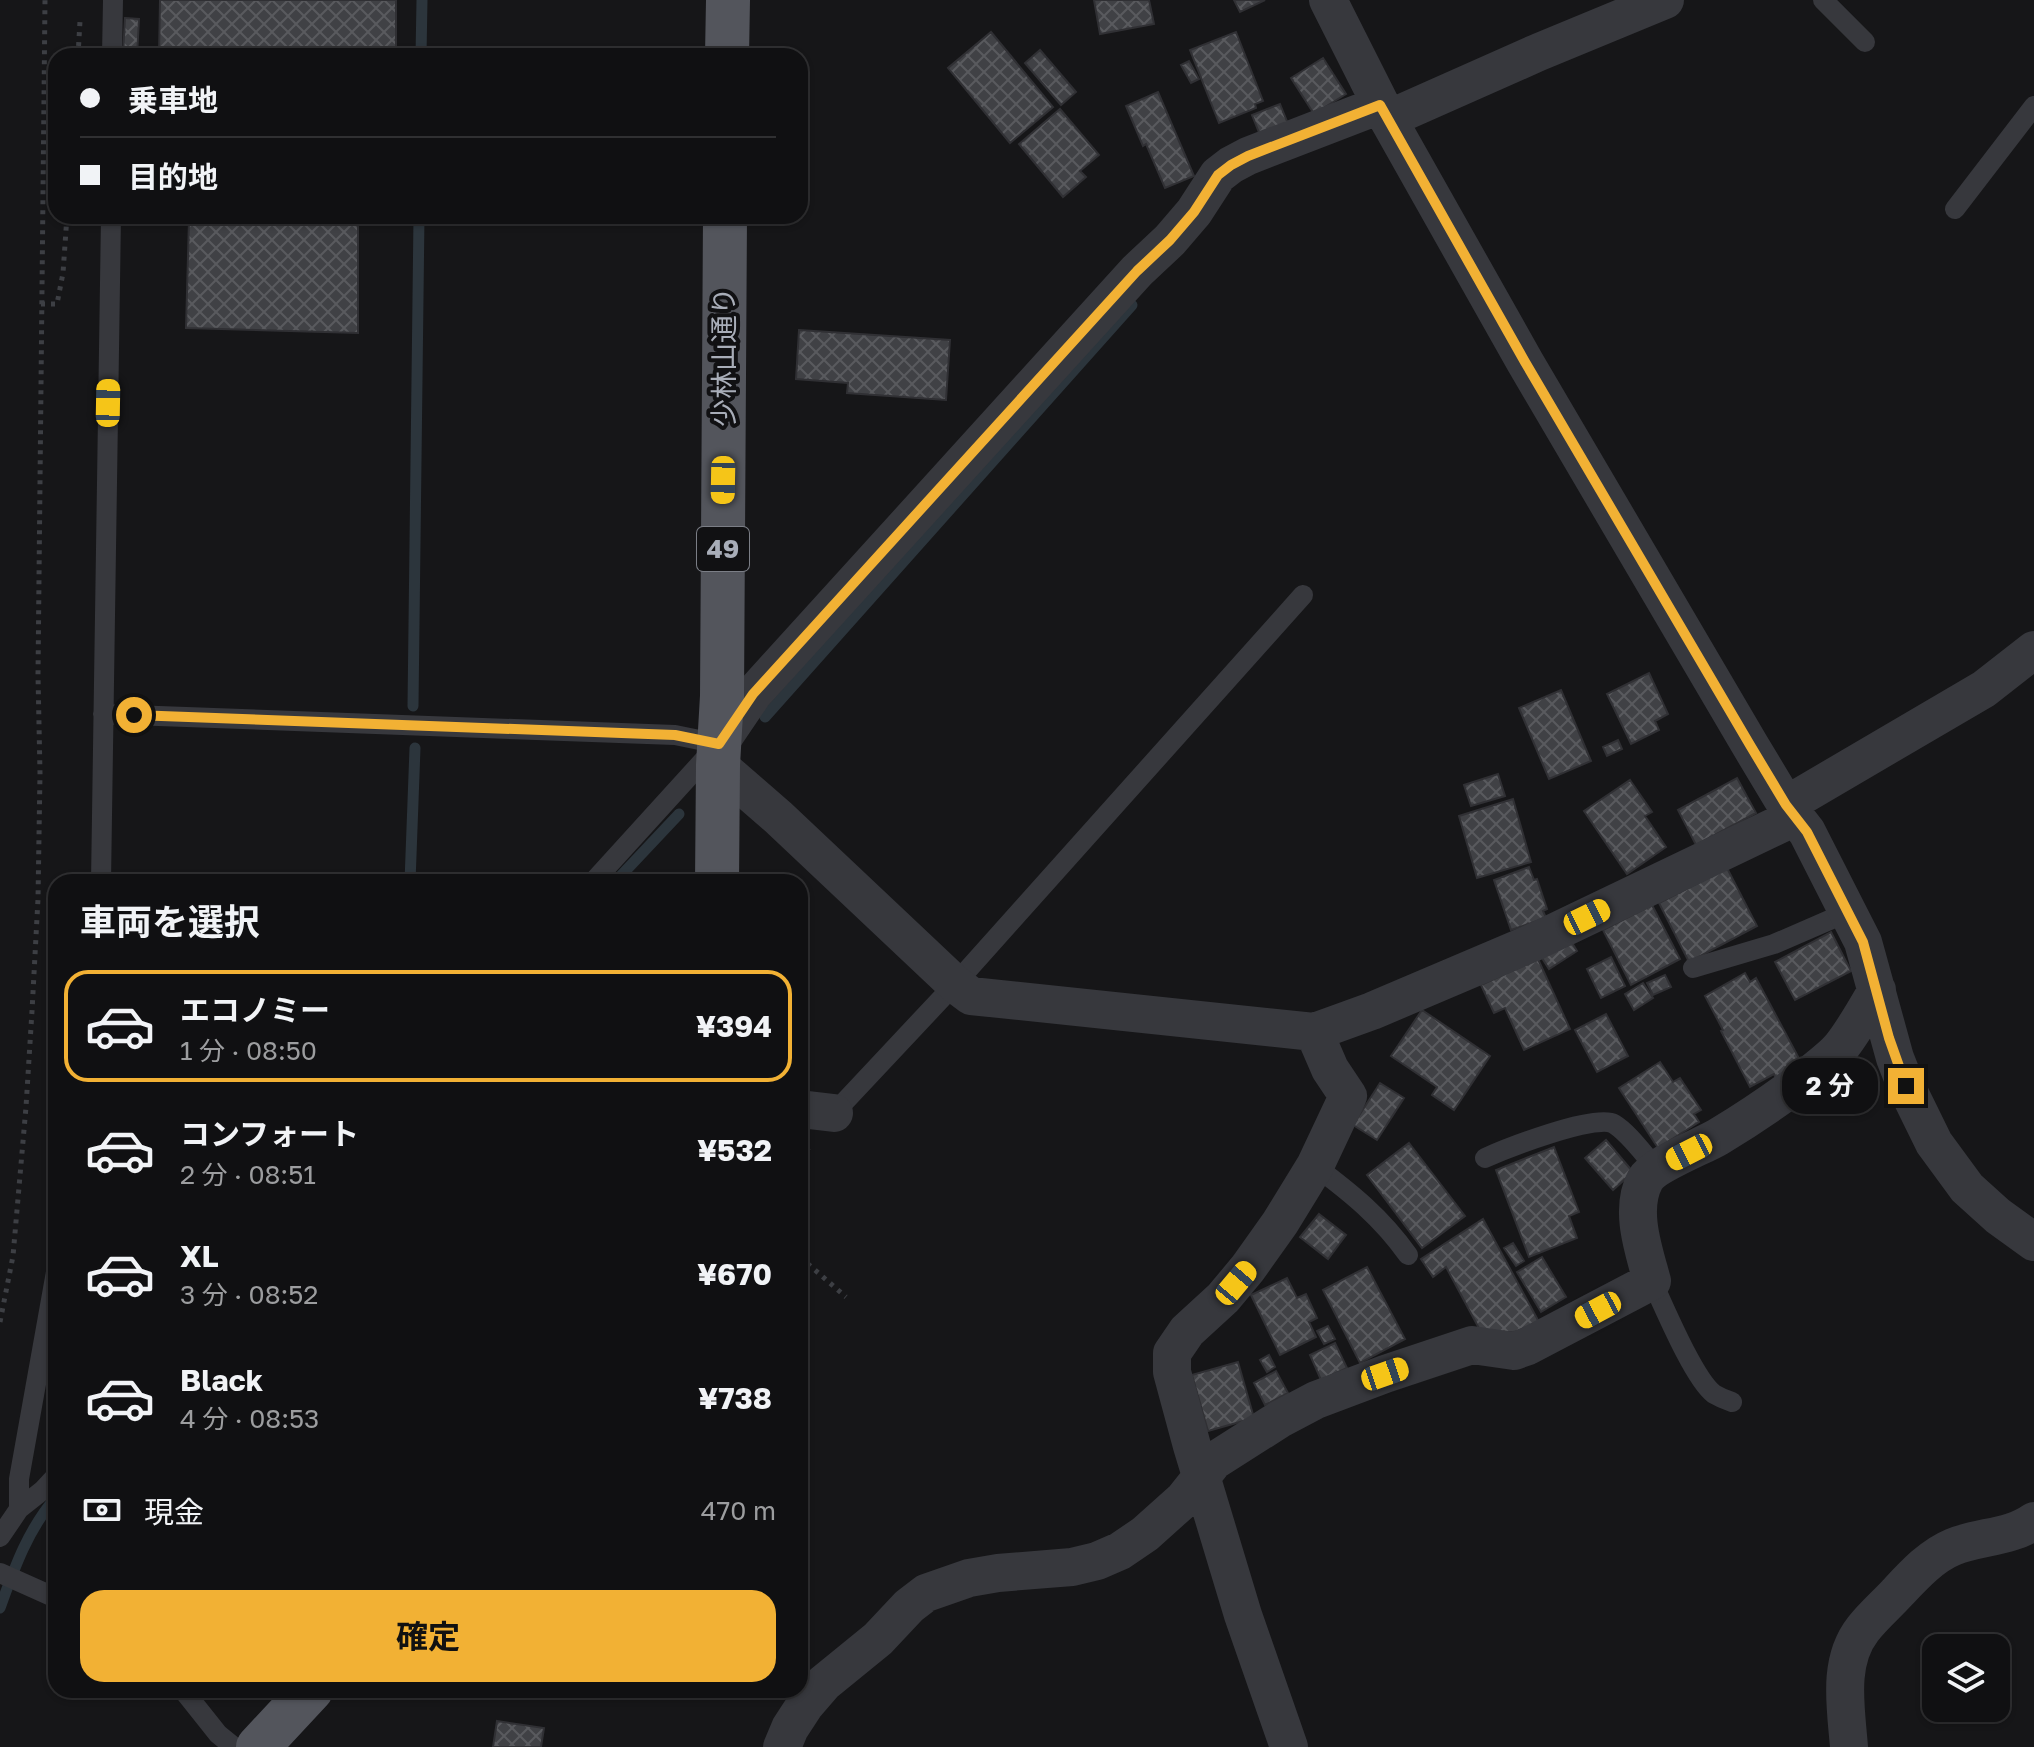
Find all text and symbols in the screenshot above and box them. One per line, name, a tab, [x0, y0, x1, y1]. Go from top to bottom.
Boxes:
text: 乗車地	[128, 82, 218, 118]
text: 目的地	[128, 159, 218, 195]
street label: 少林山通り	[707, 287, 740, 427]
car	[96, 379, 120, 427]
car	[711, 456, 735, 504]
road number: 49	[697, 527, 749, 571]
route start	[116, 697, 152, 733]
car	[1560, 896, 1614, 938]
text: 車両を選択	[80, 900, 260, 943]
icon: car	[84, 990, 156, 1062]
text: エコノミー	[180, 992, 330, 1028]
text: ¥394	[696, 1008, 772, 1044]
text: 1 分 · 08:50	[180, 1035, 317, 1066]
callout: 2 分	[1782, 1058, 1878, 1114]
route end	[1888, 1068, 1924, 1104]
text: 2 分	[1806, 1070, 1854, 1101]
icon: car	[84, 1114, 156, 1186]
text: コンフォート	[180, 1116, 359, 1152]
car	[1662, 1130, 1716, 1174]
text: ¥532	[697, 1132, 772, 1168]
text: 2 分 · 08:51	[180, 1159, 316, 1190]
icon: car	[84, 1238, 156, 1310]
text: XL	[180, 1238, 219, 1274]
text: ¥670	[697, 1256, 772, 1292]
car	[1211, 1257, 1261, 1309]
text: 3 分 · 08:52	[180, 1279, 318, 1310]
car	[1571, 1288, 1625, 1332]
car	[1358, 1355, 1412, 1393]
icon: car	[84, 1362, 156, 1434]
text: Black	[180, 1362, 263, 1398]
text: ¥738	[698, 1380, 772, 1416]
text: 4 分 · 08:53	[180, 1403, 319, 1434]
icon: cash	[80, 1488, 124, 1532]
text: 現金	[144, 1494, 204, 1530]
text: 470 m	[701, 1495, 776, 1526]
button: 確定	[80, 1590, 776, 1682]
map controls	[1922, 1634, 2010, 1722]
button: layers	[1922, 1634, 2010, 1722]

